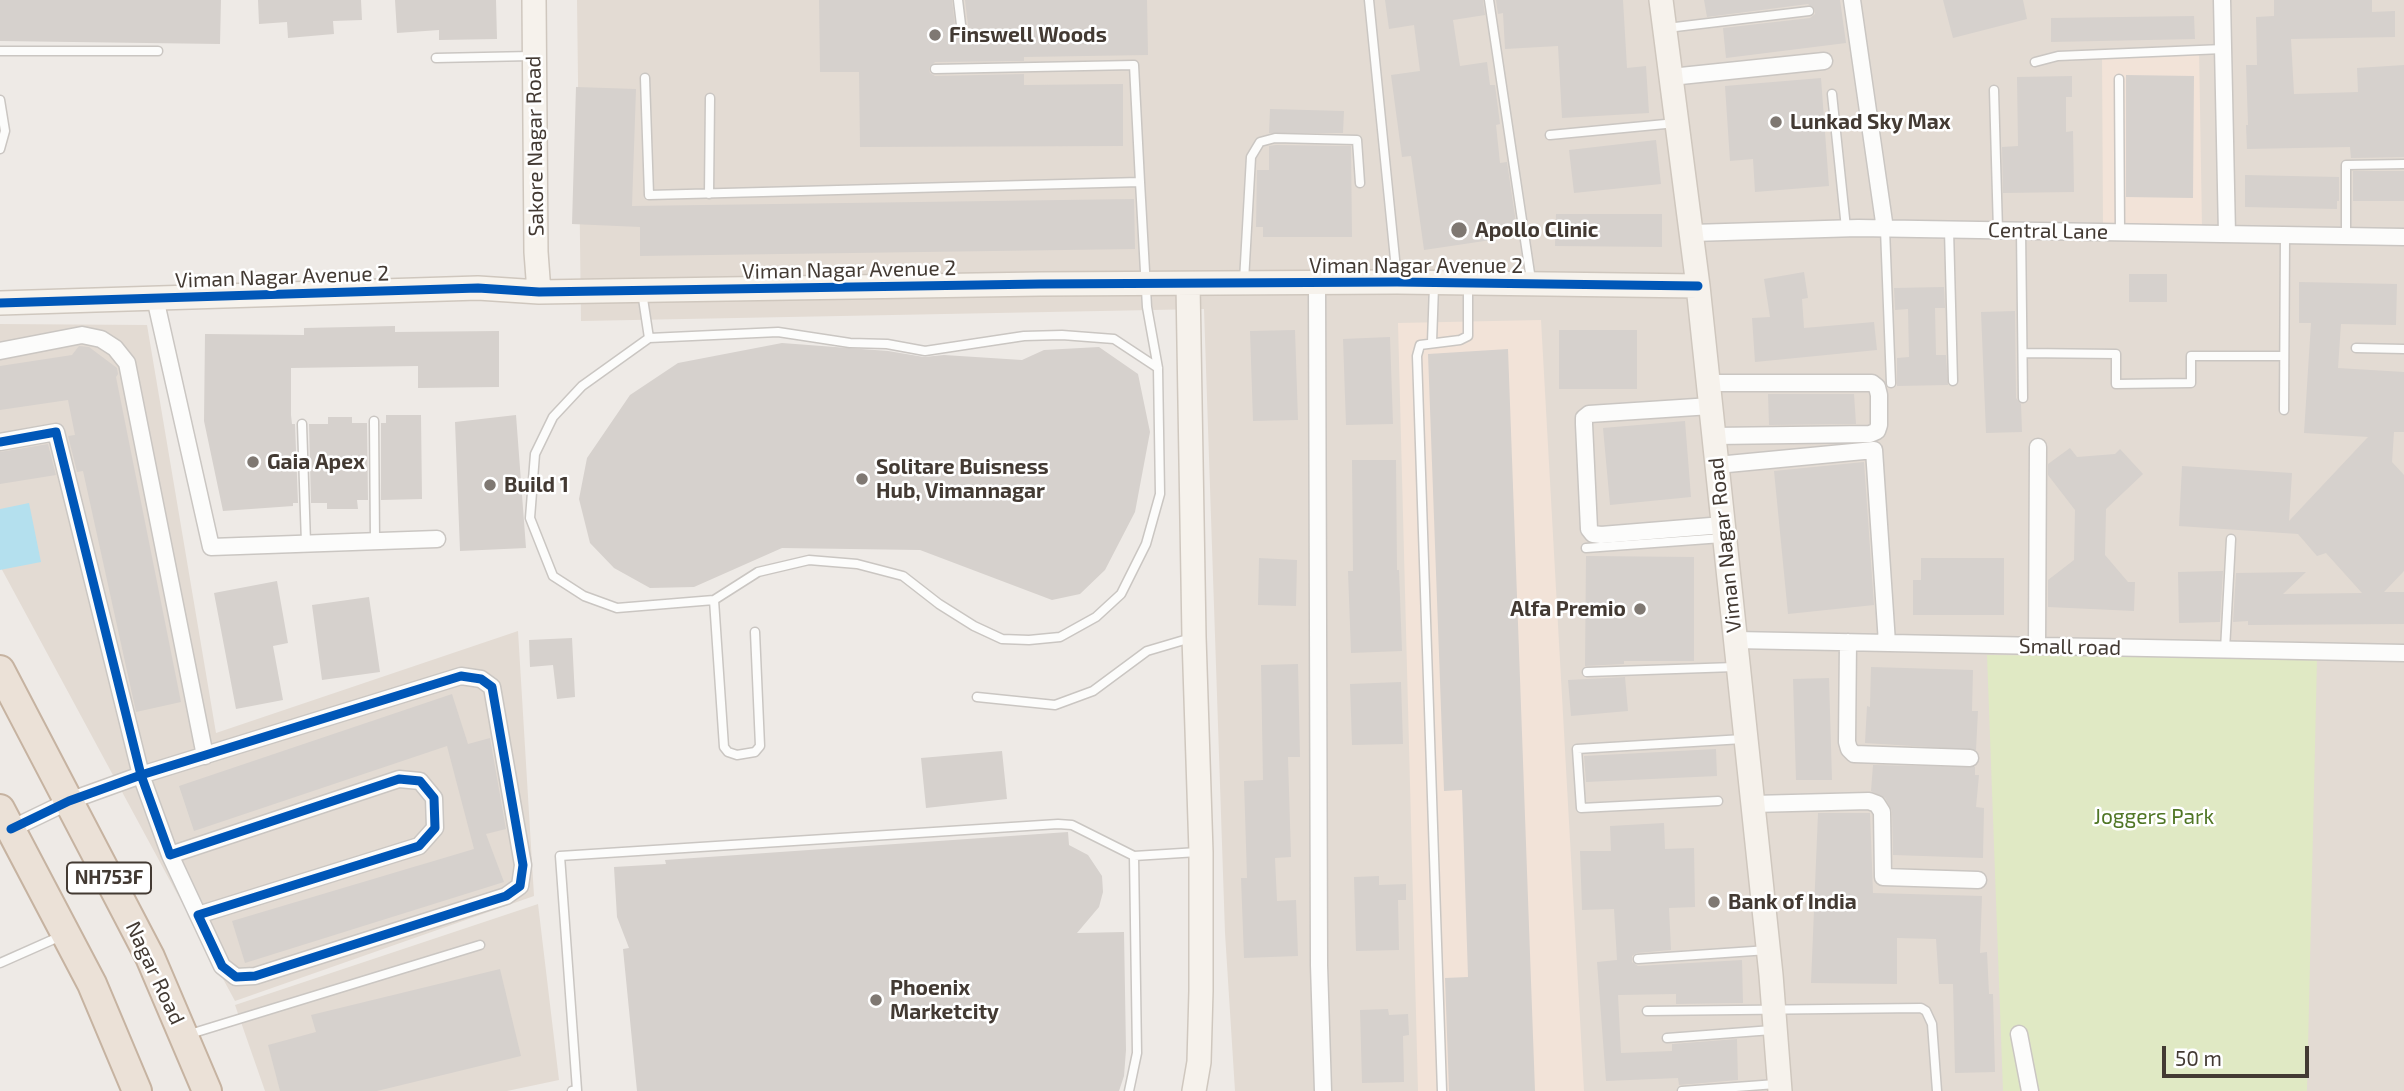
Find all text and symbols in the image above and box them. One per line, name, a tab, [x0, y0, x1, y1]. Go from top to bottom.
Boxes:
place label: Finswell Woods	[949, 22, 1107, 48]
marker: Finswell Woods	[927, 27, 943, 43]
street label: Sakore Nagar Road	[521, 55, 549, 237]
place label: Lunkad Sky Max	[1790, 109, 1951, 135]
marker: Lunkad Sky Max	[1768, 114, 1784, 130]
place label: Apollo Clinic	[1475, 217, 1599, 243]
street label: Central Lane	[1988, 217, 2108, 245]
marker: Apollo Clinic	[1449, 220, 1469, 240]
street label: Viman Nagar Avenue 2	[1309, 253, 1523, 279]
street label: Viman Nagar Avenue 2	[742, 256, 956, 284]
street label: Viman Nagar Avenue 2	[175, 261, 389, 293]
place label: Gaia Apex	[267, 449, 365, 475]
marker: Gaia Apex	[245, 454, 261, 470]
place label: Solitare Buisness Hub, Vimannagar	[876, 454, 1049, 504]
street label: Viman Nagar Road	[1703, 456, 1747, 634]
marker: Solitare Buisness Hub, Vimannagar	[854, 471, 870, 487]
place label: Build 1	[504, 472, 569, 498]
marker: Build 1	[482, 477, 498, 493]
place label: Alfa Premio	[1510, 596, 1626, 622]
marker: Alfa Premio	[1632, 601, 1648, 617]
street label: Small road	[2019, 634, 2121, 660]
park label: Joggers Park	[2094, 804, 2214, 830]
road number: NH753F	[67, 862, 151, 894]
place label: Bank of India	[1728, 889, 1857, 915]
marker: Bank of India	[1706, 894, 1722, 910]
street label: Nagar Road	[120, 917, 190, 1029]
place label: Phoenix Marketcity	[890, 975, 999, 1025]
marker: Phoenix Marketcity	[868, 992, 884, 1008]
scale bar	[2166, 1032, 2313, 1076]
text: 50 m	[2175, 1045, 2222, 1070]

